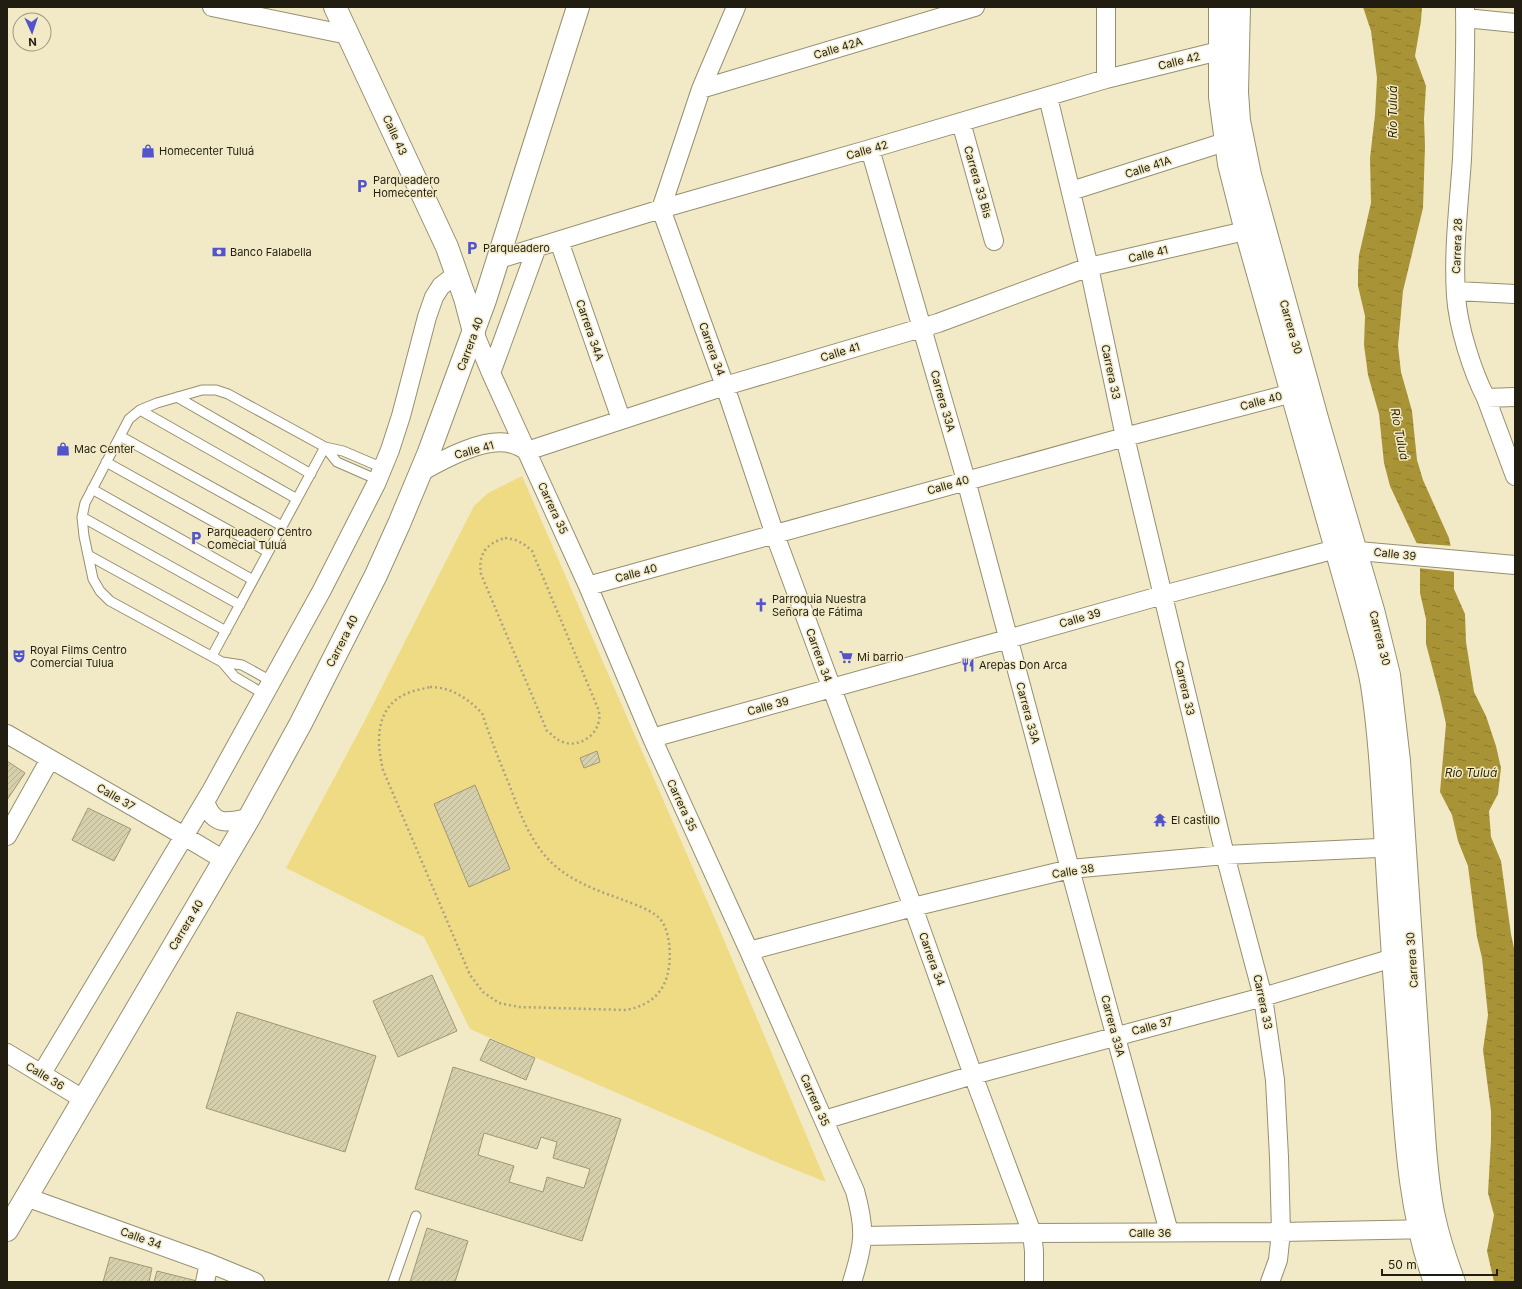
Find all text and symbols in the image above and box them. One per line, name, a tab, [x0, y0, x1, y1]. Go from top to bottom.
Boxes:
north arrow	[12, 12, 52, 52]
street label: Calle 42A	[812, 34, 865, 62]
text: N	[28, 35, 37, 49]
street label: Calle 42	[1157, 49, 1201, 73]
water label: Río Tuluá	[1385, 86, 1400, 138]
street label: Calle 43	[380, 113, 411, 158]
street label: Calle 42	[844, 137, 890, 163]
shop icon: Homecenter Tuluá	[140, 143, 156, 159]
place label: Homecenter Tuluá	[159, 144, 254, 158]
street label: Carrera 33 Bis	[961, 144, 995, 220]
street label: Calle 41A	[1123, 153, 1173, 181]
place label: Parqueadero Homecenter	[373, 173, 440, 200]
parking icon: Parqueadero Homecenter	[354, 178, 370, 194]
street label: Carrera 28	[1449, 218, 1465, 274]
parking icon: Parqueadero	[464, 240, 480, 256]
place label: Parqueadero	[483, 241, 550, 255]
street label: Calle 41	[1127, 243, 1169, 265]
bank icon: Banco Falabella	[211, 244, 227, 260]
place label: Banco Falabella	[230, 245, 312, 259]
street label: Carrera 34A	[573, 298, 607, 363]
street label: Carrera 30	[1277, 298, 1305, 356]
street label: Carrera 40	[454, 315, 486, 373]
street label: Carrera 34	[696, 320, 728, 378]
street label: Calle 41	[819, 339, 861, 365]
street label: Carrera 33	[1098, 343, 1124, 401]
street label: Carrera 33A	[928, 369, 959, 434]
street label: Calle 40	[1238, 389, 1284, 413]
water label: Río Tuluá	[1388, 407, 1412, 461]
street label: Calle 41	[453, 438, 495, 462]
shop icon: Mac Center	[55, 441, 71, 457]
place label: Mac Center	[74, 442, 134, 456]
street label: Calle 40	[925, 472, 971, 498]
street label: Carrera 35	[535, 480, 571, 537]
place label: Parqueadero Centro Comecial Tuluá	[207, 525, 312, 552]
parking icon: Parqueadero Centro Comecial Tuluá	[188, 530, 204, 546]
street label: Calle 39	[1373, 545, 1417, 563]
street label: Calle 40	[613, 561, 659, 585]
place label: Parroquia Nuestra Señora de Fátima	[772, 592, 866, 619]
church icon: Parroquia Nuestra Señora de Fátima	[753, 597, 769, 613]
street label: Calle 39	[1058, 605, 1103, 631]
street label: Carrera 30	[1366, 609, 1394, 667]
street label: Carrera 40	[323, 613, 361, 669]
street label: Carrera 34	[803, 626, 835, 684]
place label: Royal Films Centro Comercial Tulua	[30, 643, 127, 670]
theatre icon: Royal Films Centro Comercial Tulua	[11, 648, 27, 664]
supermarket icon: Mi barrio	[838, 649, 854, 665]
place label: Mi barrio	[857, 650, 904, 664]
restaurant icon: Arepas Don Arca	[960, 657, 976, 673]
place label: Arepas Don Arca	[979, 658, 1067, 672]
street label: Carrera 33	[1172, 659, 1198, 717]
street label: Carrera 33A	[1013, 681, 1043, 746]
street label: Calle 39	[746, 694, 791, 718]
water label: Río Tuluá	[1445, 765, 1497, 780]
street label: Carrera 35	[664, 777, 700, 834]
street label: Calle 37	[94, 780, 138, 814]
temple icon: El castillo	[1152, 812, 1168, 828]
place label: El castillo	[1171, 813, 1220, 827]
street label: Calle 38	[1051, 861, 1095, 881]
street label: Carrera 40	[165, 897, 207, 953]
street label: Carrera 34	[916, 930, 948, 988]
street label: Carrera 30	[1403, 932, 1421, 988]
street label: Carrera 33	[1250, 973, 1276, 1031]
street label: Carrera 33A	[1098, 994, 1128, 1059]
street label: Calle 37	[1130, 1014, 1174, 1038]
street label: Calle 36	[23, 1059, 67, 1093]
street label: Carrera 35	[797, 1072, 833, 1129]
street label: Calle 34	[118, 1224, 164, 1252]
street label: Calle 36	[1129, 1226, 1172, 1240]
scale bar	[1382, 1251, 1497, 1277]
text: 50 m	[1388, 1257, 1417, 1272]

